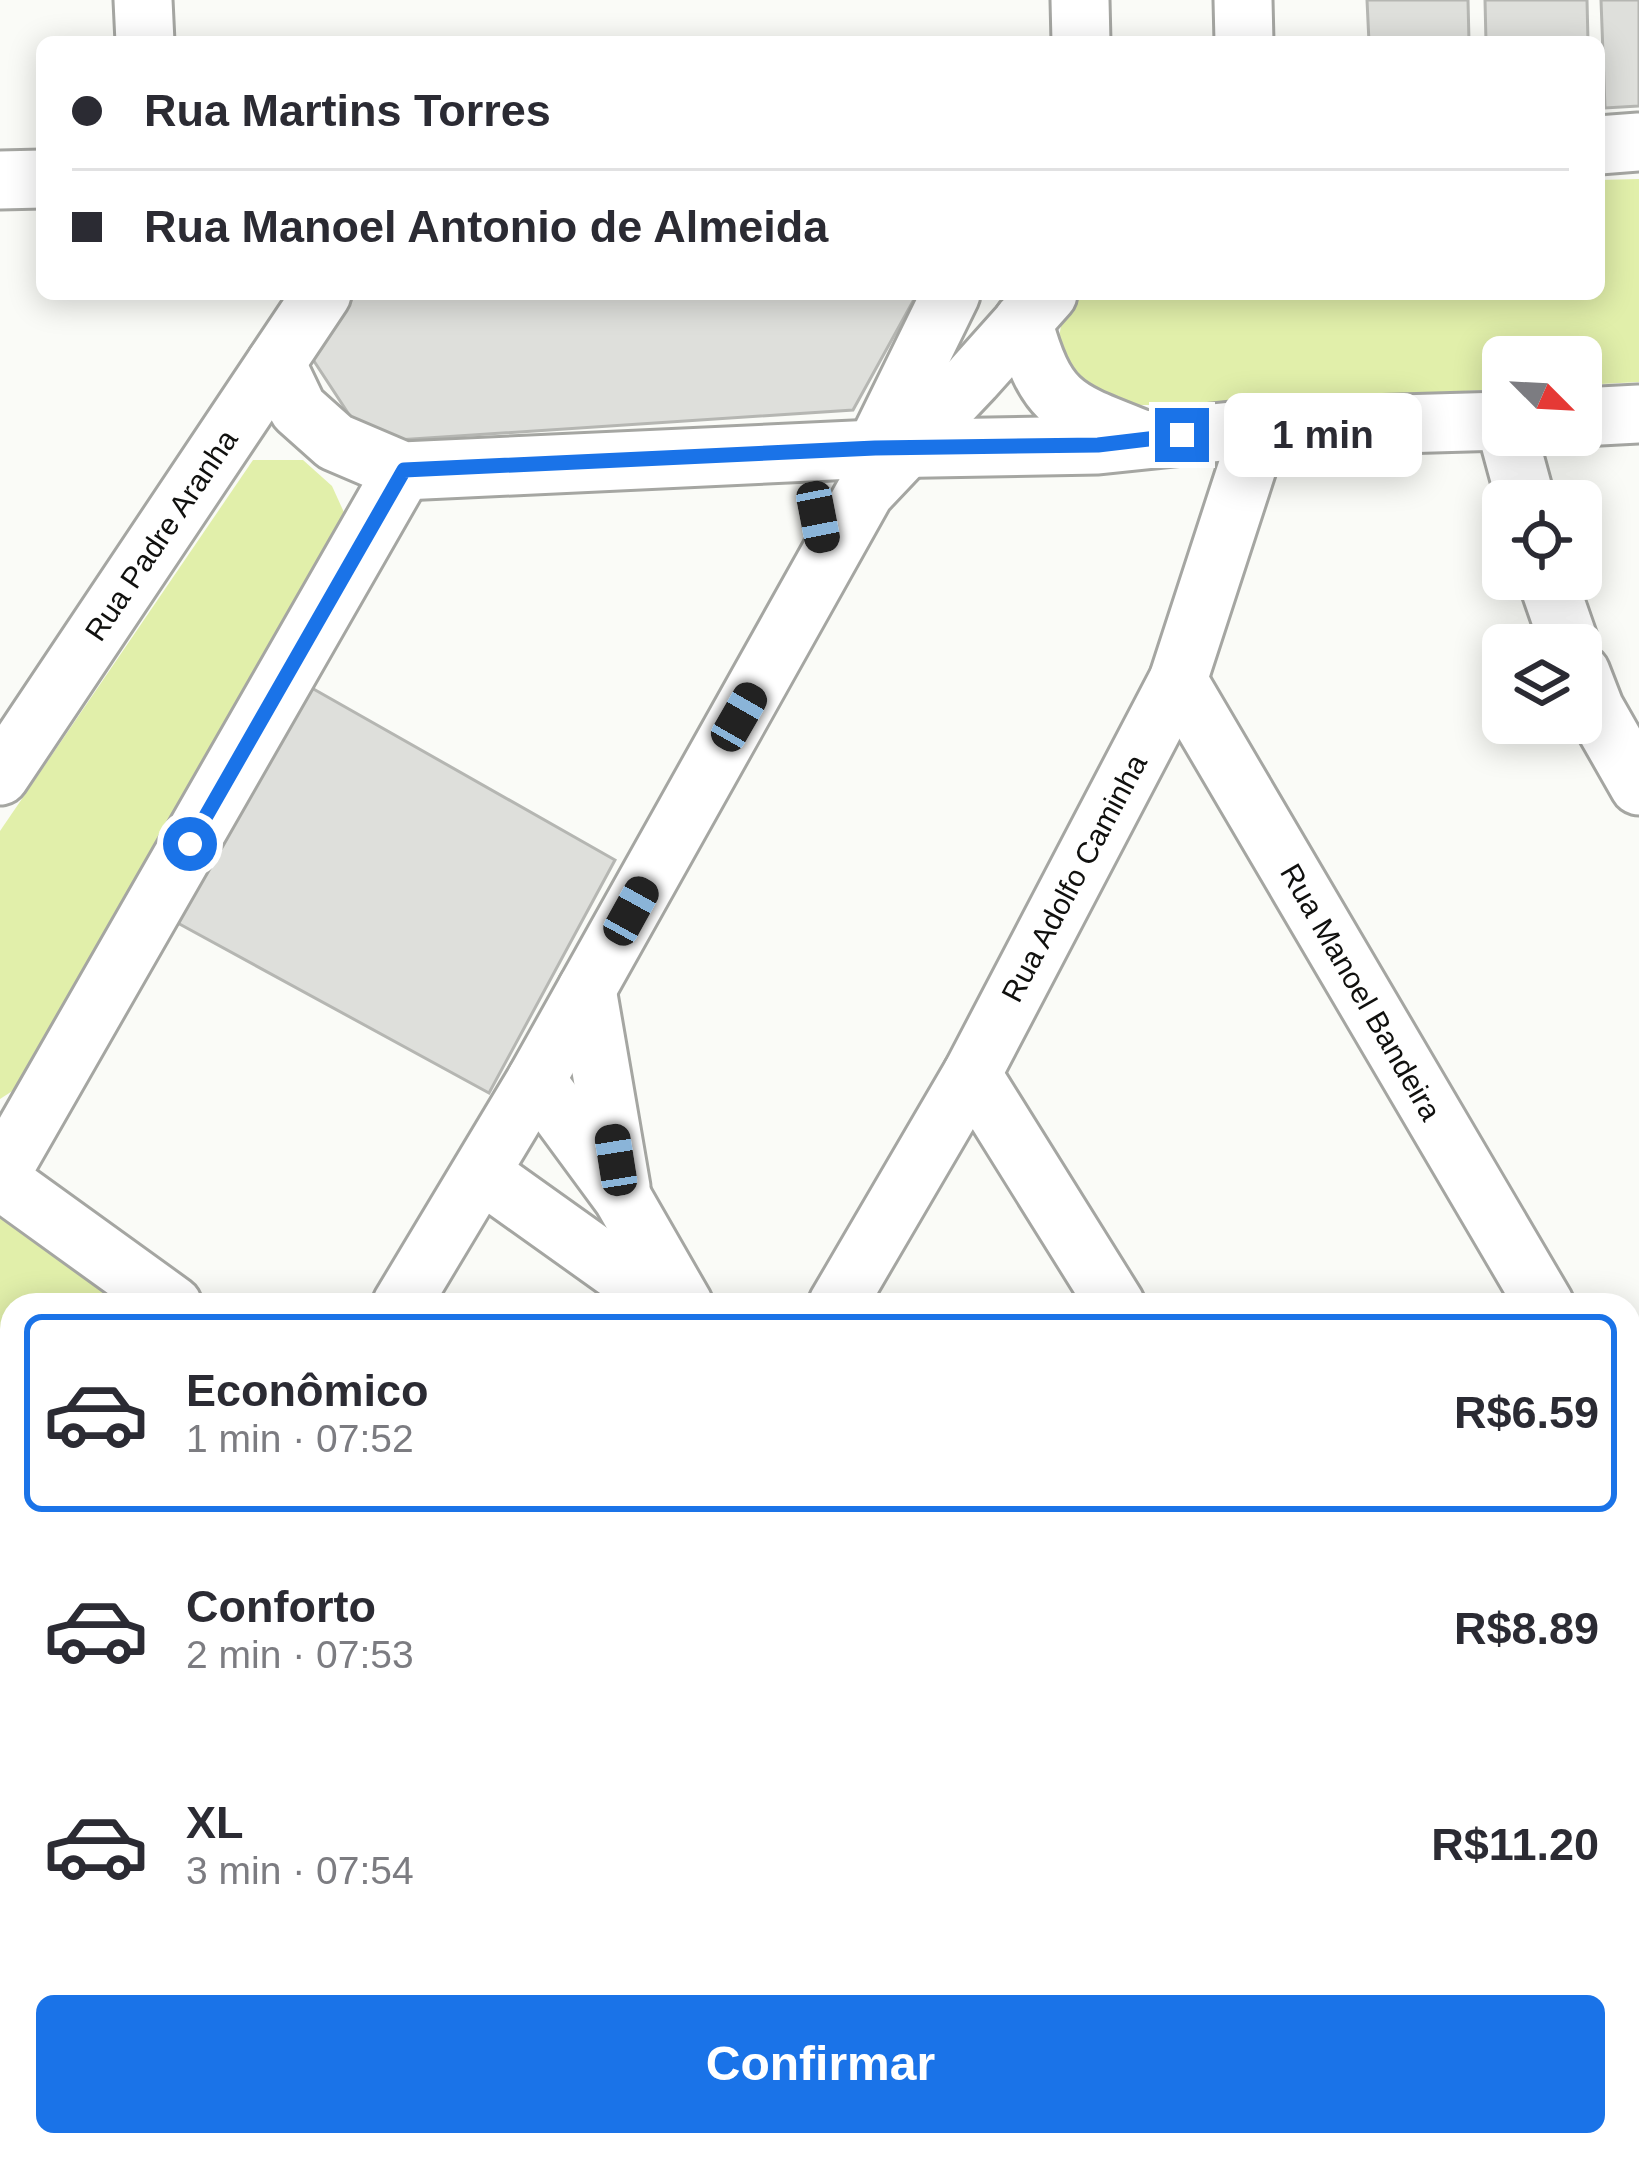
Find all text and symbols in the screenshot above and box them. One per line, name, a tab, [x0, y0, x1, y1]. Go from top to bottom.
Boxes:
text: Rua Martins Torres	[144, 85, 551, 136]
text: Rua Manoel Antonio de Almeida	[144, 201, 828, 252]
north arrow	[1482, 336, 1602, 456]
map controls	[1482, 336, 1602, 744]
callout: 1 min	[1224, 393, 1422, 477]
route end	[1155, 408, 1209, 462]
text: 1 min	[1272, 413, 1374, 456]
street label: Rua Padre Aranha	[78, 423, 244, 647]
car	[793, 478, 843, 556]
button: locate	[1482, 480, 1602, 600]
button: layers	[1482, 624, 1602, 744]
car	[705, 677, 773, 757]
street label: Rua Adolfo Caminha	[995, 748, 1153, 1007]
route start	[163, 817, 217, 871]
street label: Rua Manoel Bandeira	[1274, 858, 1448, 1126]
car	[598, 871, 664, 951]
car	[593, 1122, 639, 1198]
icon: car	[42, 1359, 150, 1467]
text: Econômico	[186, 1365, 429, 1416]
text: R$6.59	[1454, 1387, 1599, 1438]
text: 1 min · 07:52	[186, 1417, 414, 1460]
icon: car	[42, 1575, 150, 1683]
text: Conforto	[186, 1581, 376, 1632]
text: R$8.89	[1454, 1603, 1599, 1654]
text: 2 min · 07:53	[186, 1633, 414, 1676]
icon: car	[42, 1791, 150, 1899]
text: XL	[186, 1797, 244, 1848]
text: R$11.20	[1431, 1819, 1599, 1870]
text: 3 min · 07:54	[186, 1849, 414, 1892]
button: Confirmar	[36, 1995, 1605, 2133]

